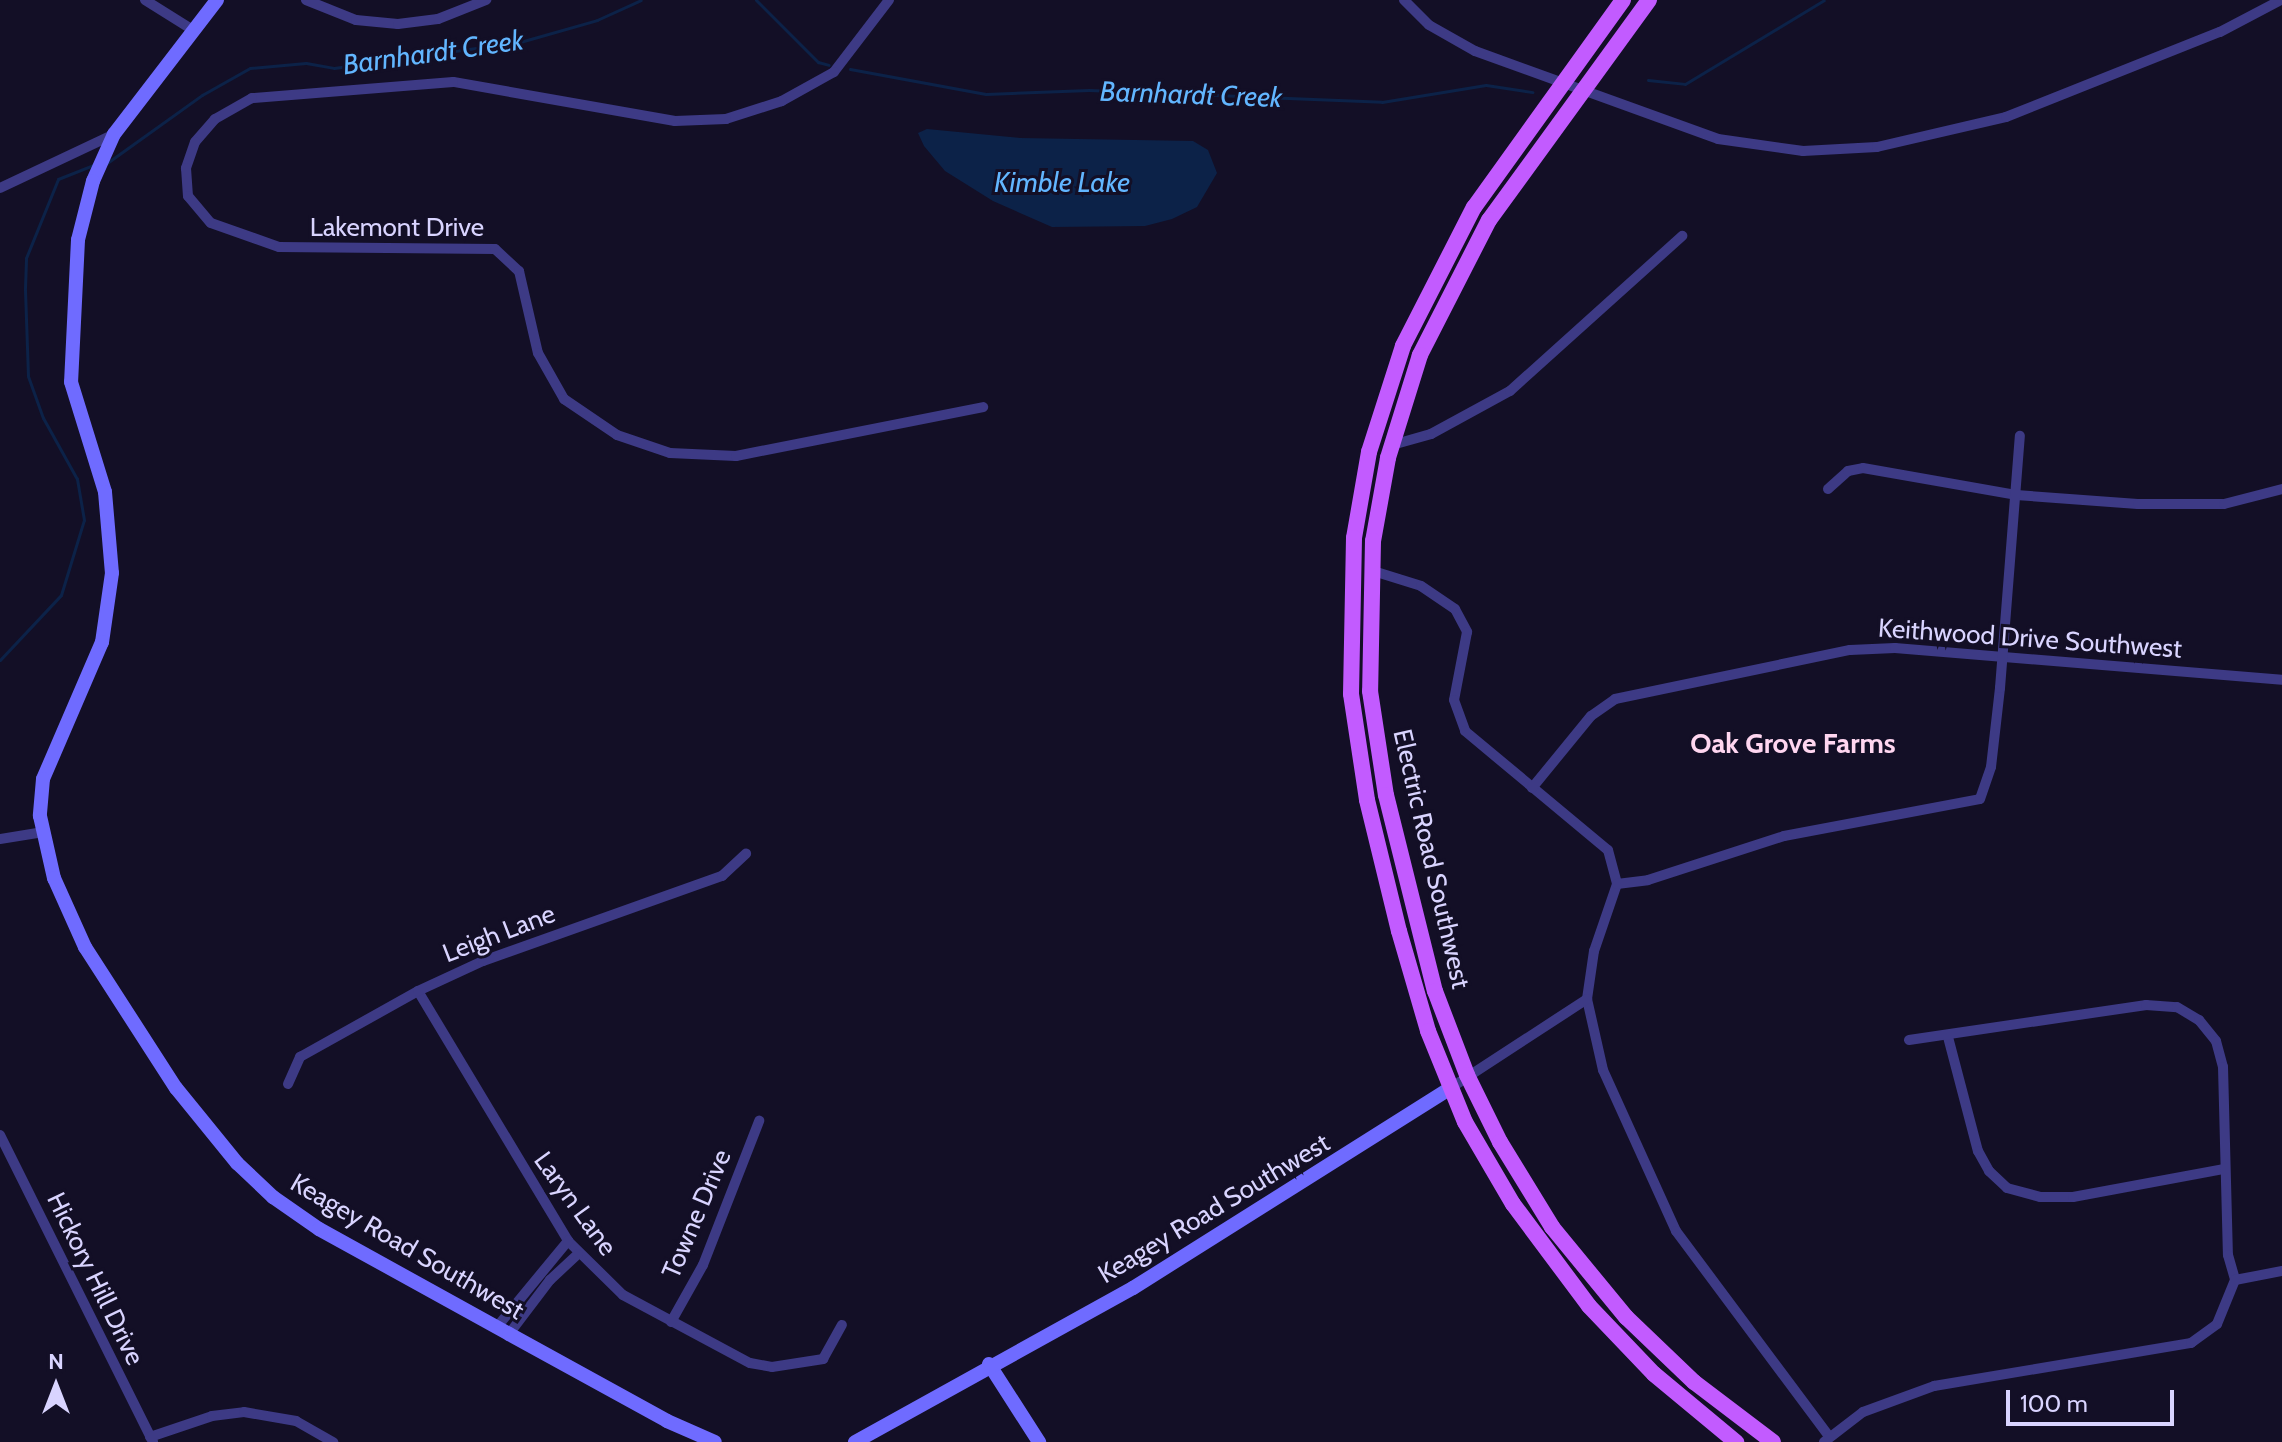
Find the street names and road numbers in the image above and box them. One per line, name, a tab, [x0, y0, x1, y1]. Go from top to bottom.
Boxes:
street label: Lakemont Drive	[310, 212, 484, 244]
street label: Keithwood Drive Southwest	[1877, 613, 2183, 665]
street label: Electric Road Southwest	[1386, 726, 1476, 992]
street label: Leigh Lane	[438, 898, 560, 970]
street label: Keagey Road Southwest	[1093, 1128, 1335, 1290]
street label: Towne Drive	[656, 1145, 738, 1283]
street label: Laryn Lane	[527, 1146, 623, 1262]
street label: Keagey Road Southwest	[285, 1167, 529, 1327]
street label: Hickory Hill Drive	[40, 1188, 150, 1370]

